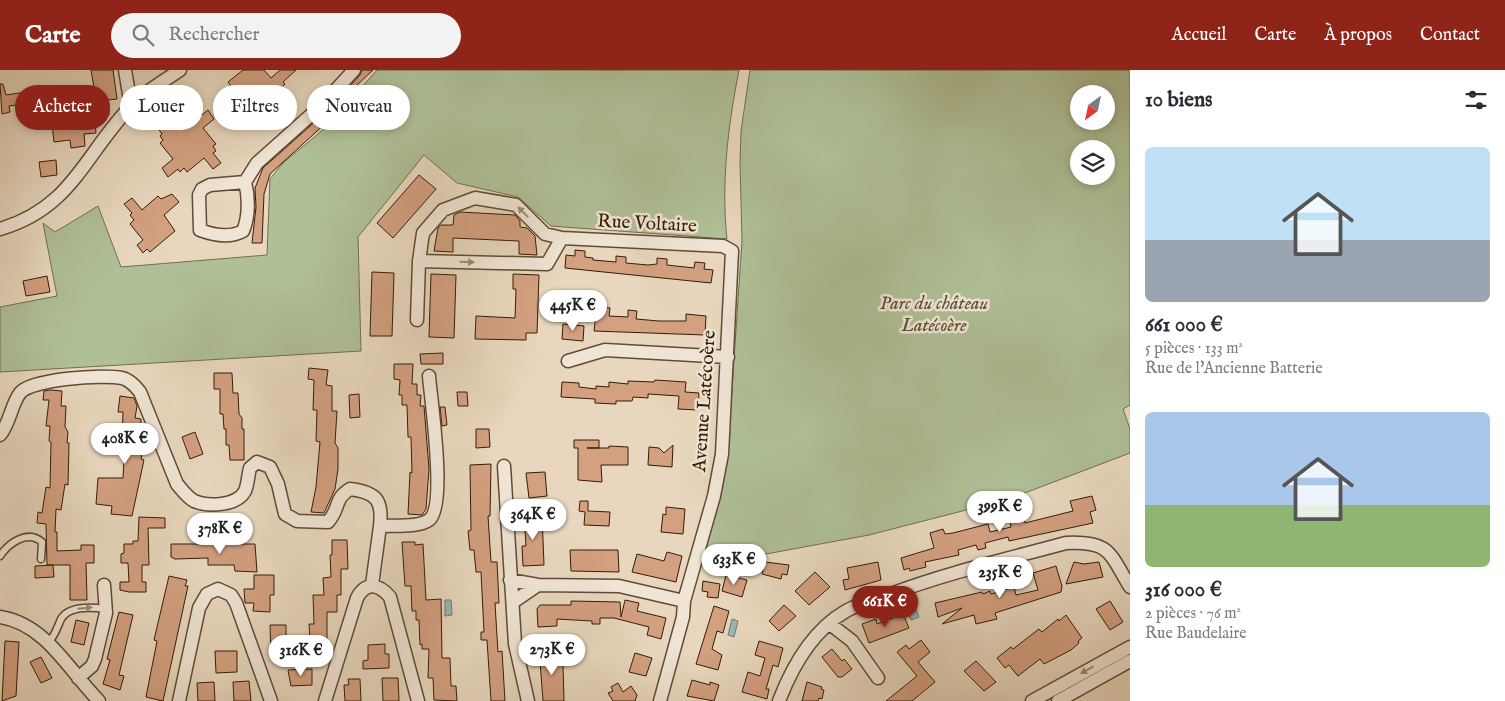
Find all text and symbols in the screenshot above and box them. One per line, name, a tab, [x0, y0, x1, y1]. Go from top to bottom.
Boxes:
search box	[111, 13, 461, 58]
text: Carte	[25, 20, 81, 51]
icon: search	[129, 21, 157, 49]
text: Rechercher	[169, 23, 260, 47]
text: Accueil	[1172, 24, 1227, 47]
text: Carte	[1255, 24, 1296, 47]
text: À propos	[1324, 24, 1392, 47]
text: Contact	[1420, 24, 1480, 47]
chip: Acheter	[15, 85, 110, 130]
chip: Louer	[120, 85, 203, 130]
chip: Filtres	[213, 85, 297, 130]
chip: Nouveau	[307, 85, 410, 130]
north arrow	[1070, 85, 1115, 130]
map controls	[1070, 85, 1115, 185]
icon: filters	[1462, 86, 1490, 114]
text: 10 biens	[1145, 87, 1213, 114]
button: layers	[1070, 140, 1115, 185]
icon: home	[1273, 179, 1363, 269]
one-way arrow	[517, 206, 529, 218]
street label: Rue Voltaire	[597, 209, 698, 239]
one-way arrow	[460, 258, 476, 266]
pin: 445K €	[532, 290, 614, 332]
park label: Parc du château Latécoère	[880, 292, 988, 338]
text: 445K €	[550, 296, 596, 316]
text: 661 000 €	[1145, 312, 1223, 339]
street label: Avenue Latécoère	[688, 329, 722, 474]
text: 5 pièces · 133 m²	[1145, 339, 1243, 359]
text: Rue de l'Ancienne Batterie	[1145, 359, 1323, 379]
pin: 408K €	[84, 422, 166, 465]
text: 408K €	[102, 429, 148, 449]
icon: home	[1273, 444, 1363, 534]
pin: 399K €	[959, 490, 1041, 533]
text: 399K €	[978, 497, 1022, 517]
pin: 364K €	[492, 498, 574, 541]
text: 364K €	[510, 505, 556, 525]
pin: 378K €	[179, 512, 261, 555]
text: 378K €	[198, 519, 242, 539]
pin: 633K €	[693, 544, 775, 586]
text: 633K €	[712, 550, 756, 570]
pin: 235K €	[959, 556, 1041, 599]
text: 235K €	[978, 563, 1022, 583]
text: 316 000 €	[1145, 577, 1222, 604]
pin: 661K €	[844, 586, 926, 628]
text: 661K €	[863, 592, 907, 612]
one-way arrow	[77, 604, 93, 612]
text: 2 pièces · 76 m²	[1145, 604, 1241, 624]
text: Rue Baudelaire	[1145, 624, 1247, 644]
pin: 316K €	[260, 634, 342, 677]
pin: 273K €	[511, 634, 593, 676]
text: 273K €	[529, 640, 575, 660]
text: 316K €	[279, 641, 323, 661]
one-way arrow	[1080, 666, 1095, 674]

